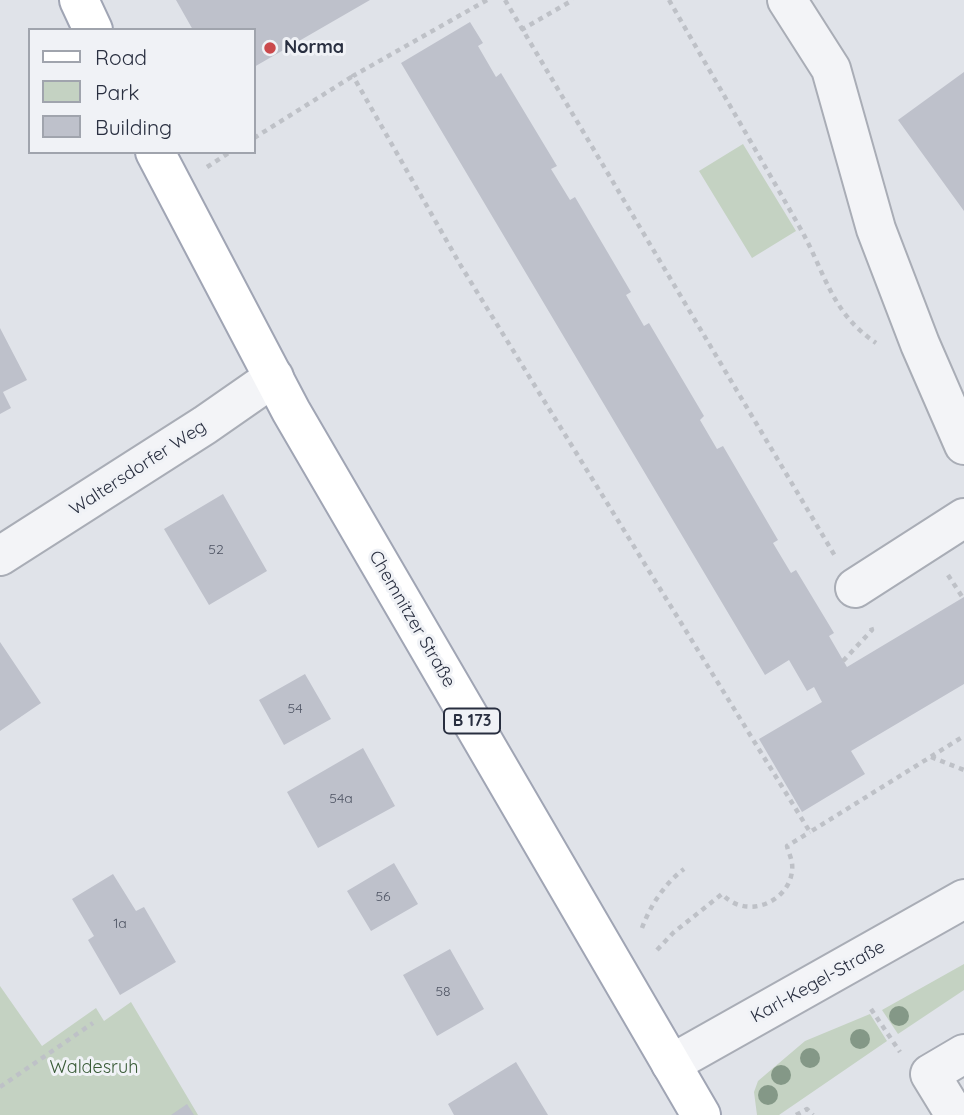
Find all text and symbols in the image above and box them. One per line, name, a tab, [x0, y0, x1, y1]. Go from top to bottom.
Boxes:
legend	[28, 28, 256, 154]
place label: Norma	[284, 37, 344, 59]
marker: Norma	[262, 40, 278, 56]
text: Road	[95, 44, 147, 70]
text: Park	[95, 79, 139, 105]
text: Building	[95, 114, 172, 140]
street label: Waltersdorfer Weg	[66, 416, 210, 520]
house number: 52	[208, 542, 224, 558]
street label: Chemnitzer Straße	[364, 547, 460, 691]
house number: 54	[287, 701, 303, 717]
road number: B 173	[444, 708, 500, 734]
house number: 54a	[329, 791, 353, 807]
house number: 56	[375, 889, 391, 905]
house number: 1a	[113, 916, 127, 932]
street label: Karl-Kegel-Straße	[747, 936, 889, 1028]
house number: 58	[435, 984, 451, 1000]
park label: Waldesruh	[49, 1057, 139, 1079]

